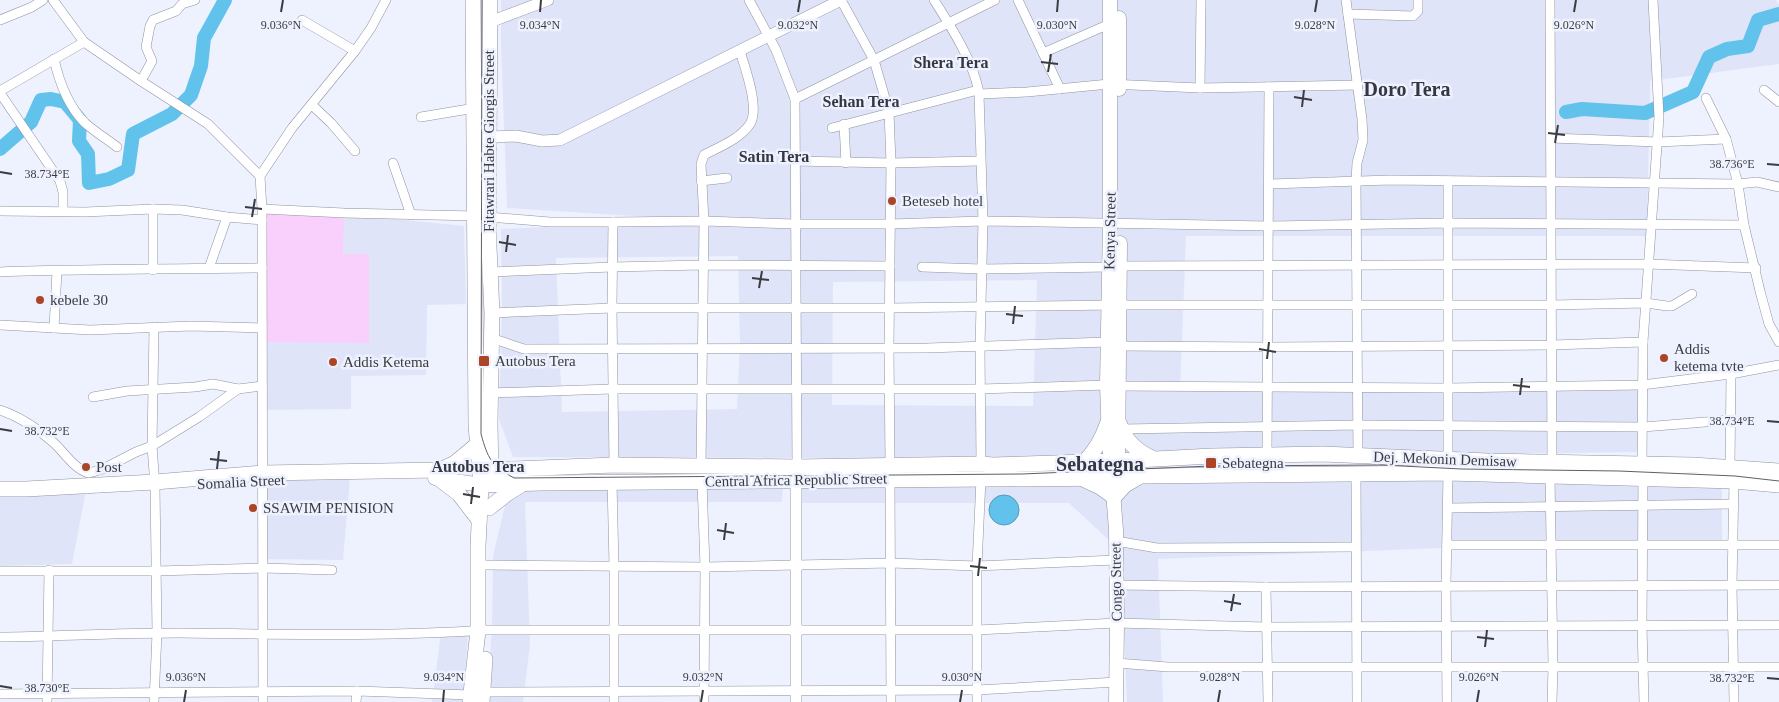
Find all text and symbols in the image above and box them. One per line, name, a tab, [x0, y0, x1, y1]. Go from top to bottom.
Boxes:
text: 9.036°N	[261, 18, 302, 32]
text: 9.034°N	[520, 18, 561, 32]
text: 9.032°N	[778, 18, 819, 32]
text: 9.030°N	[1037, 18, 1078, 32]
text: 9.028°N	[1295, 18, 1336, 32]
text: 9.026°N	[1554, 18, 1595, 32]
street label: Fitawrari Habte Giorgis Street	[481, 49, 497, 232]
district label: Shera Tera	[913, 54, 989, 71]
district label: Doro Tera	[1364, 78, 1450, 100]
district label: Sehan Tera	[823, 93, 899, 110]
district label: Satin Tera	[739, 148, 809, 165]
text: 38.736°E	[1709, 157, 1755, 171]
text: 38.734°E	[24, 167, 70, 181]
street label: Kenya Street	[1101, 191, 1119, 270]
place label: Beteseb hotel	[902, 193, 983, 209]
marker: Beteseb hotel	[886, 195, 898, 207]
place label: kebele 30	[50, 292, 108, 308]
marker: kebele 30	[34, 294, 46, 306]
place label: Addis ketema tvte	[1674, 341, 1744, 374]
marker: Addis ketema tvte	[1658, 352, 1670, 364]
place label: Autobus Tera	[495, 353, 576, 369]
place label: Addis Ketema	[343, 354, 430, 370]
marker: Autobus Tera	[477, 354, 491, 368]
marker: Addis Ketema	[327, 356, 339, 368]
text: 38.734°E	[1709, 414, 1755, 428]
text: 38.732°E	[24, 424, 70, 438]
street label: Dej. Mekonin Demisaw	[1373, 448, 1517, 470]
district label: Sebategna	[1056, 453, 1144, 476]
place label: Sebategna	[1222, 455, 1284, 471]
marker: Sebategna	[1204, 456, 1218, 470]
district label: Autobus Tera	[432, 458, 524, 475]
place label: Post	[96, 459, 123, 475]
marker: Post	[80, 461, 92, 473]
street label: Central Africa Republic Street	[705, 470, 888, 490]
street label: Somalia Street	[197, 472, 286, 492]
place label: SSAWIM PENISION	[263, 500, 394, 516]
marker: SSAWIM PENISION	[247, 502, 259, 514]
street label: Congo Street	[1107, 542, 1125, 622]
text: 9.036°N	[166, 670, 207, 684]
text: 9.034°N	[424, 670, 465, 684]
text: 9.032°N	[683, 670, 724, 684]
text: 9.030°N	[942, 670, 983, 684]
text: 9.028°N	[1200, 670, 1241, 684]
text: 9.026°N	[1459, 670, 1500, 684]
text: 38.732°E	[1709, 671, 1755, 685]
text: 38.730°E	[24, 681, 70, 695]

